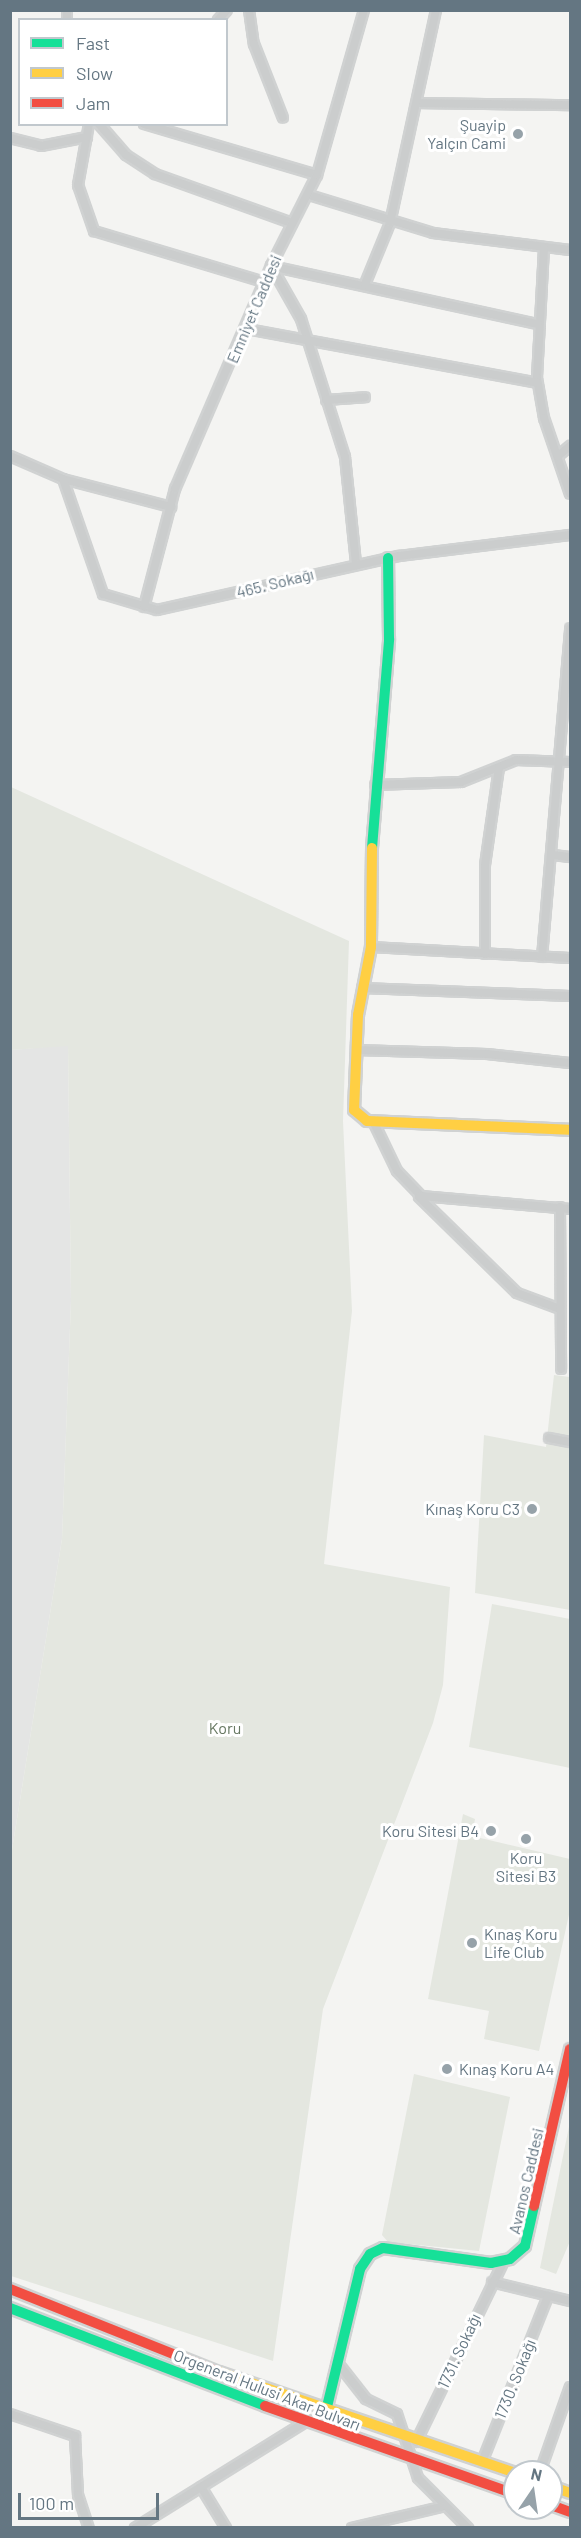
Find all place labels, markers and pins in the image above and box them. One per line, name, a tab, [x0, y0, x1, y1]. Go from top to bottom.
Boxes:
place label: Şuayip Yalçın Cami	[427, 115, 506, 153]
marker: Şuayip Yalçın Cami	[511, 127, 525, 141]
place label: Kınaş Koru C3	[425, 1499, 520, 1519]
marker: Kınaş Koru C3	[525, 1502, 539, 1516]
place label: Koru Sitesi B4	[382, 1821, 479, 1841]
marker: Koru Sitesi B4	[484, 1824, 498, 1838]
marker: Koru Sitesi B3	[519, 1832, 533, 1846]
place label: Koru Sitesi B3	[496, 1848, 556, 1886]
place label: Kınaş Koru Life Club	[484, 1924, 558, 1962]
marker: Kınaş Koru Life Club	[465, 1936, 479, 1950]
place label: Kınaş Koru A4	[459, 2059, 554, 2079]
marker: Kınaş Koru A4	[440, 2062, 454, 2076]

